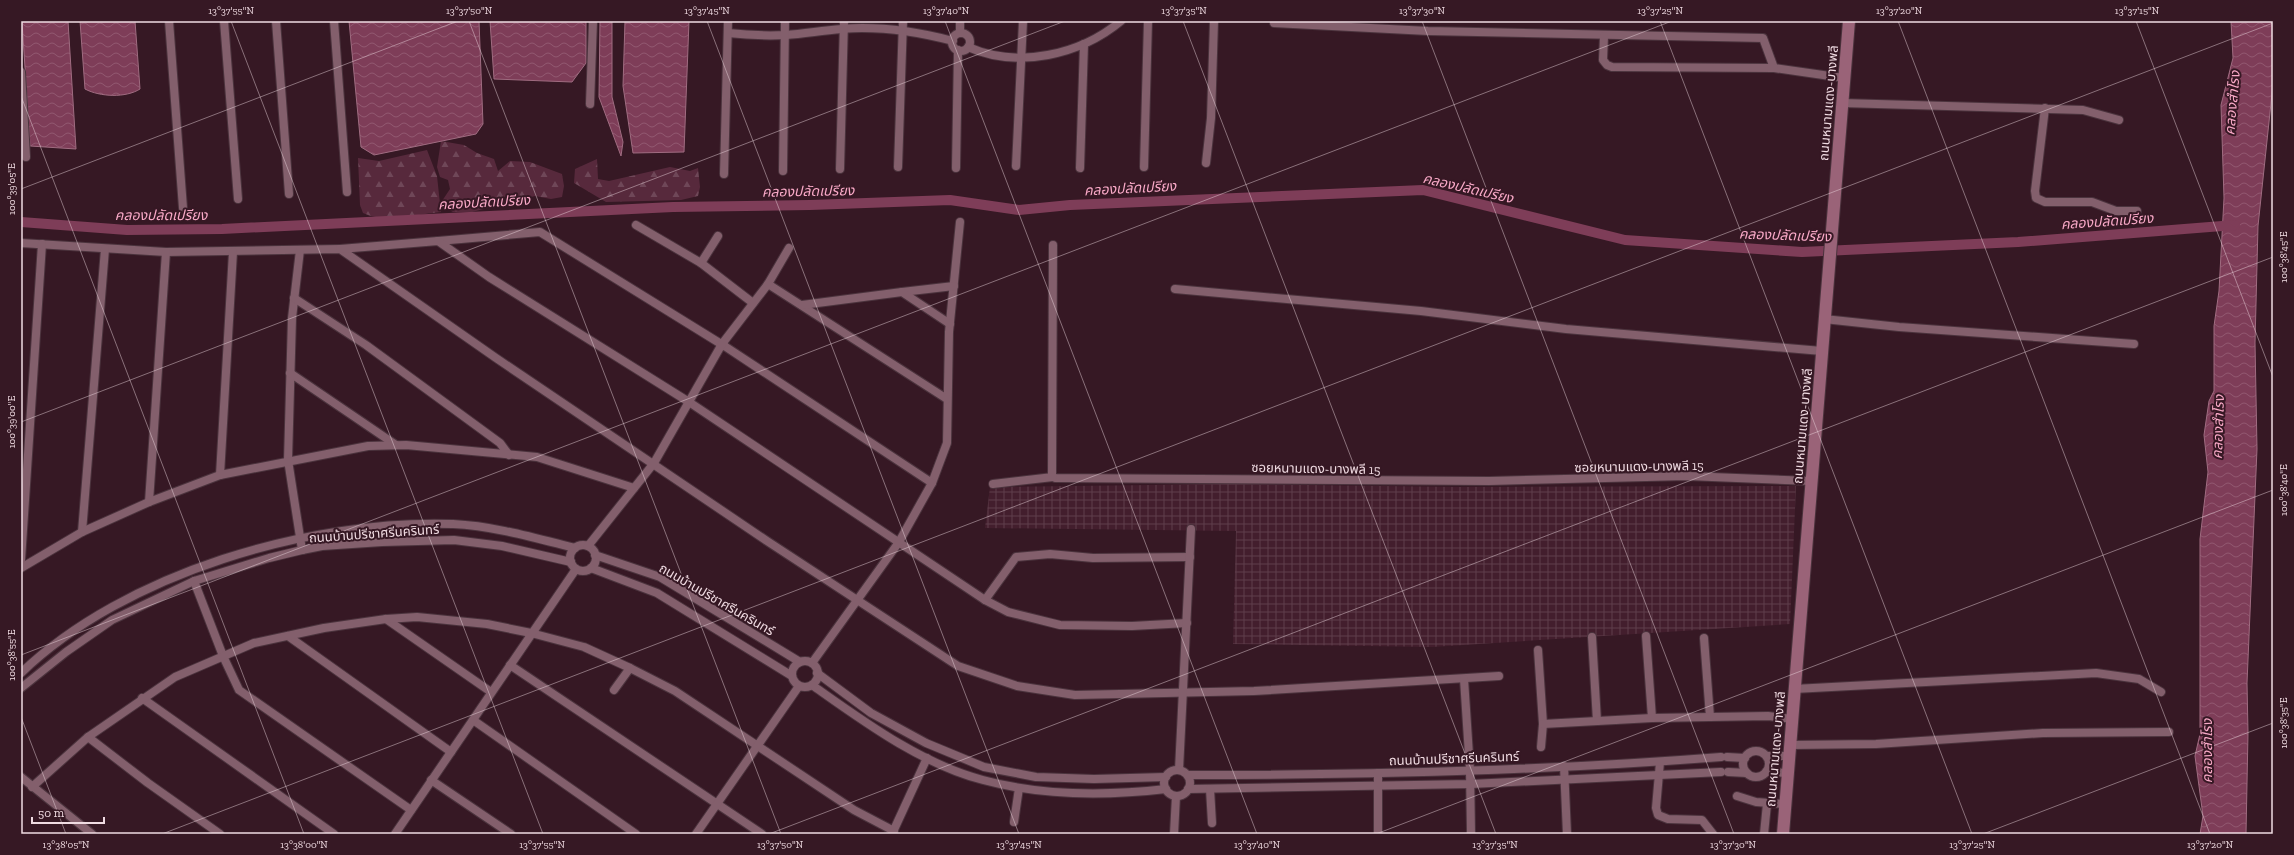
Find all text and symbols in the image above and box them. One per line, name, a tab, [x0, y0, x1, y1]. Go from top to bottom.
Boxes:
text: 13°37'55"N	[208, 5, 254, 17]
text: 13°37'50"N	[446, 5, 493, 17]
text: 13°37'45"N	[684, 5, 730, 17]
text: 13°37'40"N	[923, 5, 970, 17]
text: 13°37'35"N	[1161, 5, 1207, 17]
text: 13°37'30"N	[1399, 5, 1446, 17]
text: 13°37'25"N	[1637, 5, 1683, 17]
text: 13°37'20"N	[1876, 5, 1923, 17]
text: 13°37'15"N	[2115, 5, 2160, 17]
street label: ถนนหนามแดง-บางพลี	[1816, 45, 1841, 161]
water label: คลองสำโรง	[2221, 69, 2244, 136]
text: 100°39'05"E	[6, 163, 18, 215]
water label: คลองปลัดเปรียง	[1421, 170, 1516, 207]
water label: คลองปลัดเปรียง	[1083, 178, 1178, 199]
water label: คลองปลัดเปรียง	[762, 182, 856, 201]
water label: คลองปลัดเปรียง	[437, 192, 532, 213]
water label: คลองปลัดเปรียง	[115, 207, 209, 224]
water label: คลองปลัดเปรียง	[2060, 210, 2155, 233]
water label: คลองปลัดเปรียง	[1739, 225, 1833, 246]
text: 100°38'45"E	[2278, 231, 2290, 283]
street label: ถนนหนามแดง-บางพลี	[1790, 368, 1815, 484]
water label: คลองสำโรง	[2209, 393, 2228, 459]
text: 100°39'00"E	[6, 396, 18, 448]
street label: ซอยหนามแดง-บางพลี 15	[1574, 458, 1704, 475]
street label: ซอยหนามแดง-บางพลี 15	[1251, 460, 1381, 477]
text: 100°38'40"E	[2278, 464, 2290, 516]
street label: ถนนบ้านปรีชาศรีนครินทร์	[308, 521, 440, 546]
street label: ถนนบ้านปรีชาศรีนครินทร์	[656, 560, 778, 639]
text: 100°38'55"E	[6, 629, 18, 681]
street label: ถนนหนามแดง-บางพลี	[1763, 691, 1788, 807]
text: 100°38'35"E	[2278, 697, 2290, 749]
water label: คลองสำโรง	[2199, 717, 2216, 783]
street label: ถนนบ้านปรีชาศรีนครินทร์	[1389, 749, 1520, 768]
scale bar	[32, 799, 104, 825]
text: 50 m	[38, 806, 65, 820]
text: 13°38'05"N	[43, 839, 90, 851]
text: 13°38'00"N	[280, 839, 328, 851]
text: 13°37'55"N	[519, 839, 565, 851]
text: 13°37'50"N	[757, 839, 804, 851]
text: 13°37'45"N	[996, 839, 1042, 851]
text: 13°37'40"N	[1234, 839, 1281, 851]
text: 13°37'35"N	[1472, 839, 1518, 851]
text: 13°37'30"N	[1710, 839, 1757, 851]
text: 13°37'25"N	[1949, 839, 1995, 851]
text: 13°37'20"N	[2187, 839, 2234, 851]

